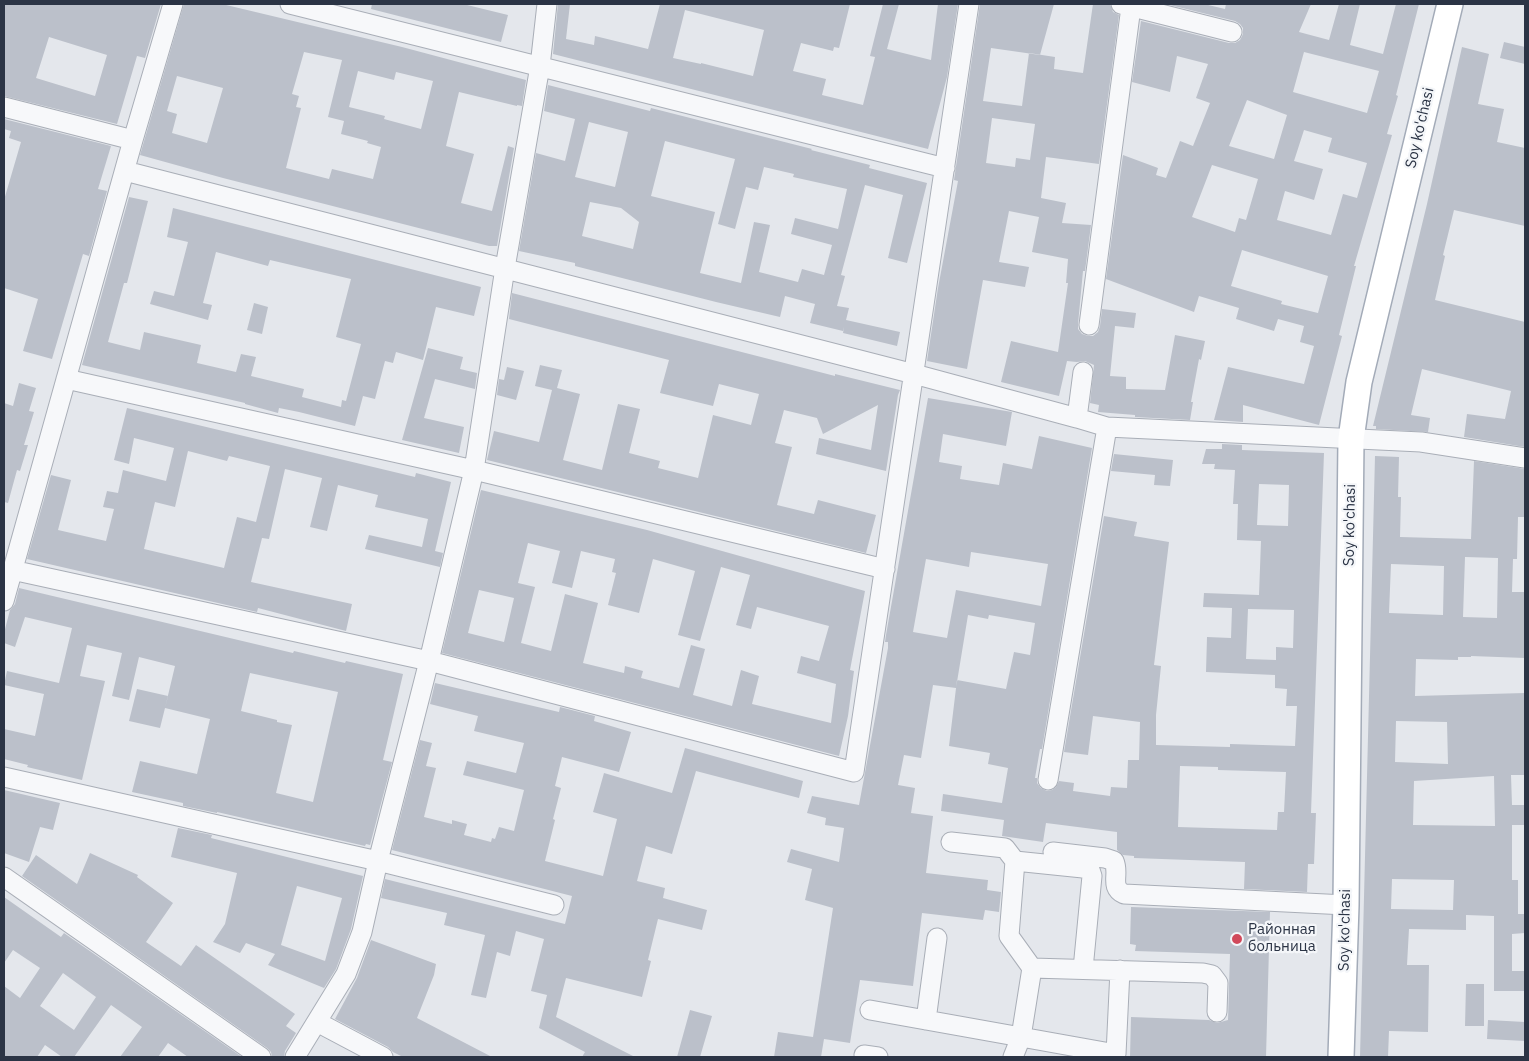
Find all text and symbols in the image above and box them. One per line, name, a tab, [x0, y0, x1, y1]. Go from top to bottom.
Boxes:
street label: Soy ko'chasi	[1402, 86, 1438, 170]
street label: Soy ko'chasi	[1340, 484, 1360, 566]
street label: Soy ko'chasi	[1335, 889, 1355, 971]
place label: Районная больница	[1248, 921, 1316, 956]
marker: Районная больница	[1230, 932, 1244, 946]

